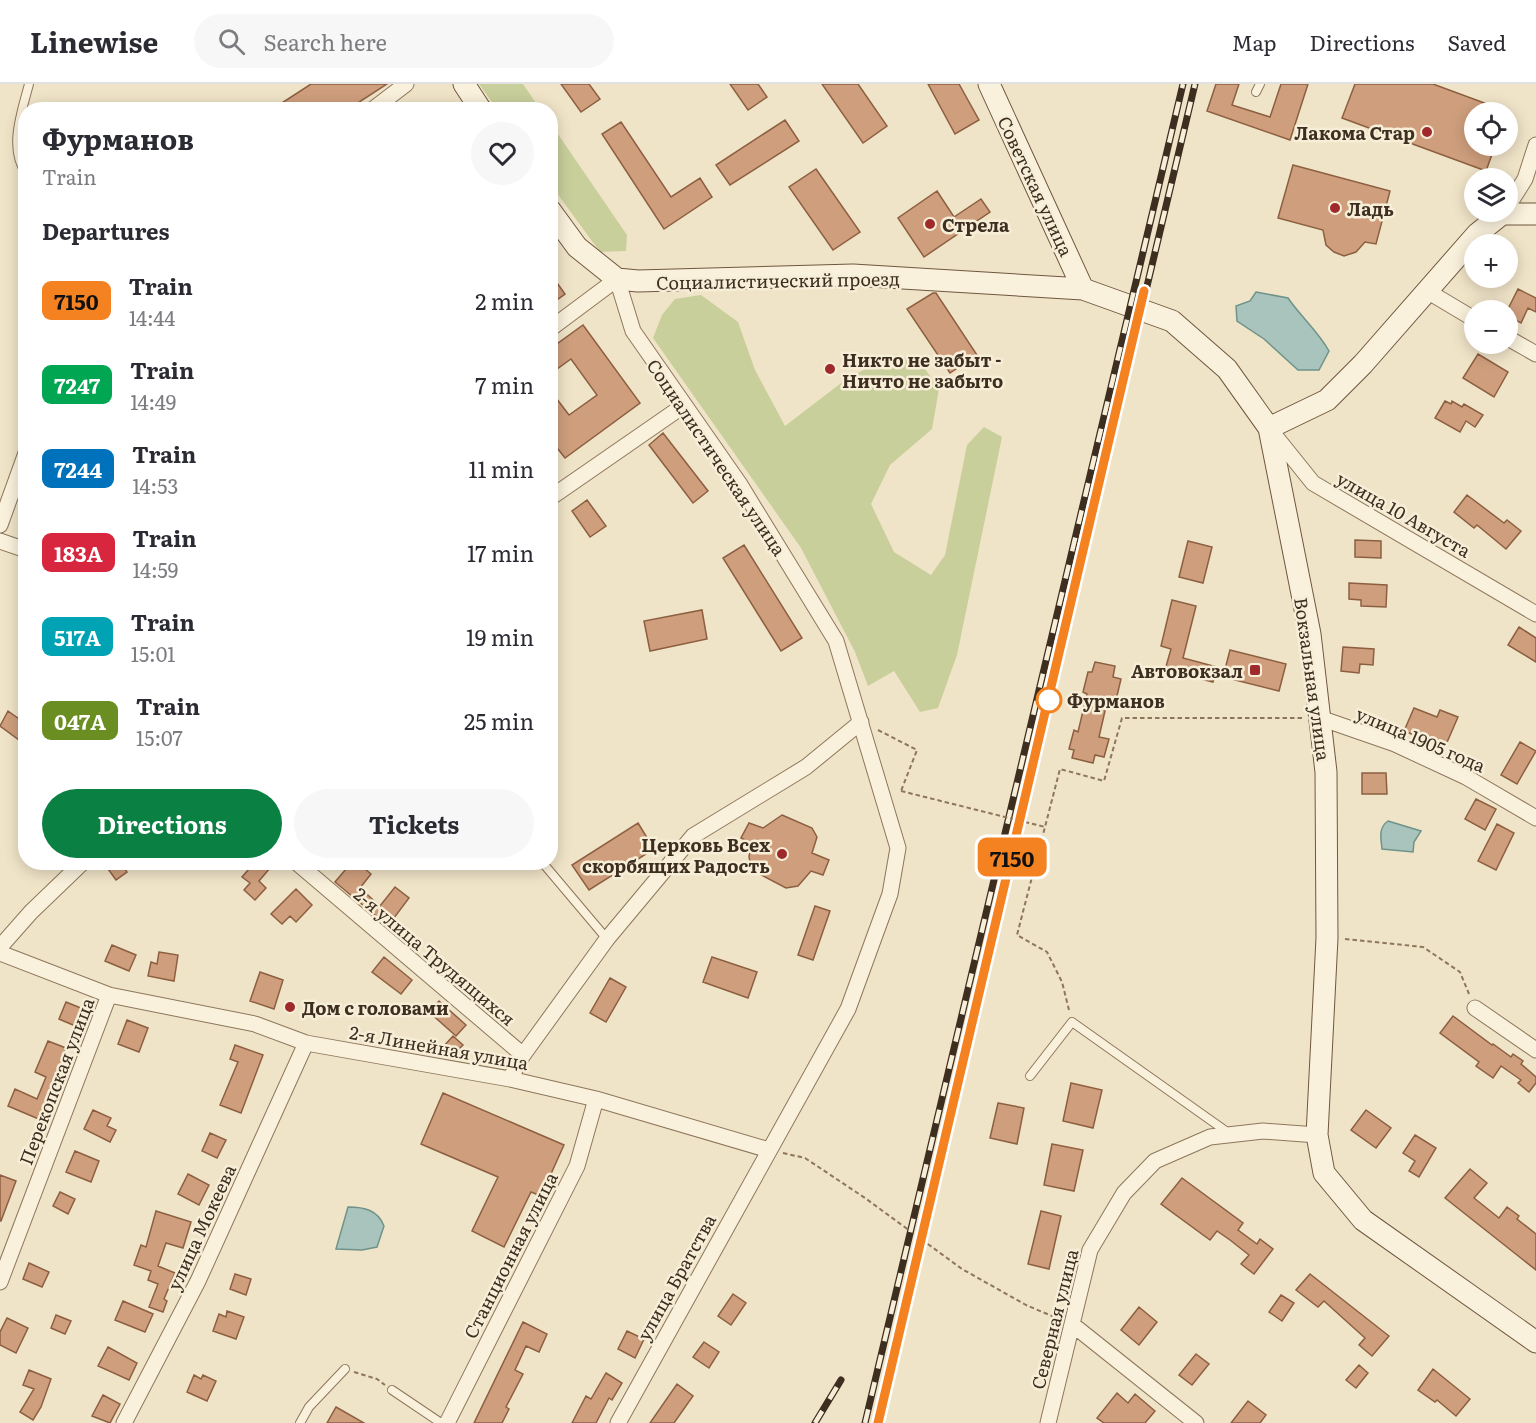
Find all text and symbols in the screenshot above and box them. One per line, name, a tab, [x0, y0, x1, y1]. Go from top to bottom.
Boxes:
search box	[194, 14, 614, 68]
text: Linewise	[30, 20, 158, 62]
icon: search	[215, 25, 248, 58]
text: Search here	[263, 25, 387, 58]
text: Map	[1232, 26, 1277, 57]
text: Directions	[1310, 26, 1415, 57]
text: Saved	[1448, 26, 1506, 57]
map controls	[1464, 102, 1518, 354]
button: locate	[1464, 102, 1518, 156]
street label: Советская улица	[992, 111, 1080, 261]
text: Фурманов	[42, 117, 194, 159]
place label: Лакома Стар	[1294, 119, 1415, 146]
button: heart	[471, 122, 534, 185]
marker: Лакома Стар	[1420, 125, 1434, 139]
text: Train	[42, 161, 96, 191]
button: layers	[1464, 168, 1518, 222]
place label: Ладь	[1347, 195, 1394, 222]
marker: Ладь	[1328, 201, 1342, 215]
place label: Стрела	[942, 211, 1010, 238]
text: Departures	[42, 214, 169, 247]
marker: Стрела	[923, 217, 937, 231]
button: +	[1464, 234, 1518, 288]
street label: Социалистический проезд	[656, 264, 900, 296]
text: Train	[129, 269, 193, 302]
text: 2 min	[475, 284, 534, 317]
text: 7150	[54, 285, 99, 316]
button: −	[1464, 300, 1518, 354]
text: 14:44	[129, 302, 175, 332]
place label: Никто не забыт - Ничто не забыто	[842, 346, 1003, 394]
text: Train	[130, 353, 194, 386]
street label: Социалистическая улица	[641, 353, 793, 561]
marker: Никто не забыт - Ничто не забыто	[823, 362, 837, 376]
text: 7 min	[475, 368, 534, 401]
text: 7247	[54, 369, 100, 400]
text: 14:49	[130, 386, 176, 416]
text: Train	[132, 437, 196, 470]
text: 11 min	[468, 452, 534, 485]
text: 7244	[54, 453, 102, 484]
street label: улица 10 Августа	[1332, 464, 1477, 564]
text: 14:53	[132, 470, 178, 500]
text: Train	[133, 521, 197, 554]
text: 17 min	[467, 536, 534, 569]
text: 183А	[54, 537, 103, 568]
text: 14:59	[133, 554, 178, 584]
street label: Вокзальная улица	[1288, 596, 1338, 763]
text: Train	[131, 605, 195, 638]
text: 19 min	[466, 620, 534, 653]
text: 517А	[54, 621, 101, 652]
text: 15:01	[131, 638, 175, 668]
place label: Автовокзал	[1131, 657, 1243, 684]
marker: Автовокзал	[1248, 663, 1262, 677]
marker: Фурманов	[1036, 687, 1062, 713]
place label: Фурманов	[1067, 687, 1165, 714]
text: Train	[136, 689, 200, 722]
street label: улица 1905 года	[1352, 700, 1490, 779]
text: 25 min	[464, 704, 534, 737]
text: 047А	[54, 705, 106, 736]
text: 15:07	[136, 722, 183, 752]
button: Directions	[42, 789, 282, 858]
button: Tickets	[294, 789, 534, 858]
place label: Церковь Всех скорбящих Радость	[582, 831, 770, 879]
line badge: 7150	[970, 838, 1054, 876]
text: 7150	[990, 842, 1034, 873]
marker: Церковь Всех скорбящих Радость	[775, 847, 789, 861]
street label: 2-я улица Трудящихся	[348, 880, 522, 1032]
street label: Перекопская улица	[12, 993, 100, 1169]
place label: Дом с головами	[302, 994, 449, 1021]
marker: Дом с головами	[283, 1000, 297, 1014]
street label: 2-я Линейная улица	[347, 1018, 531, 1076]
street label: улица Мокеева	[160, 1159, 242, 1294]
street label: Станционная улица	[456, 1167, 564, 1343]
street label: улица Братства	[630, 1209, 722, 1345]
street label: Северная улица	[1024, 1246, 1085, 1392]

